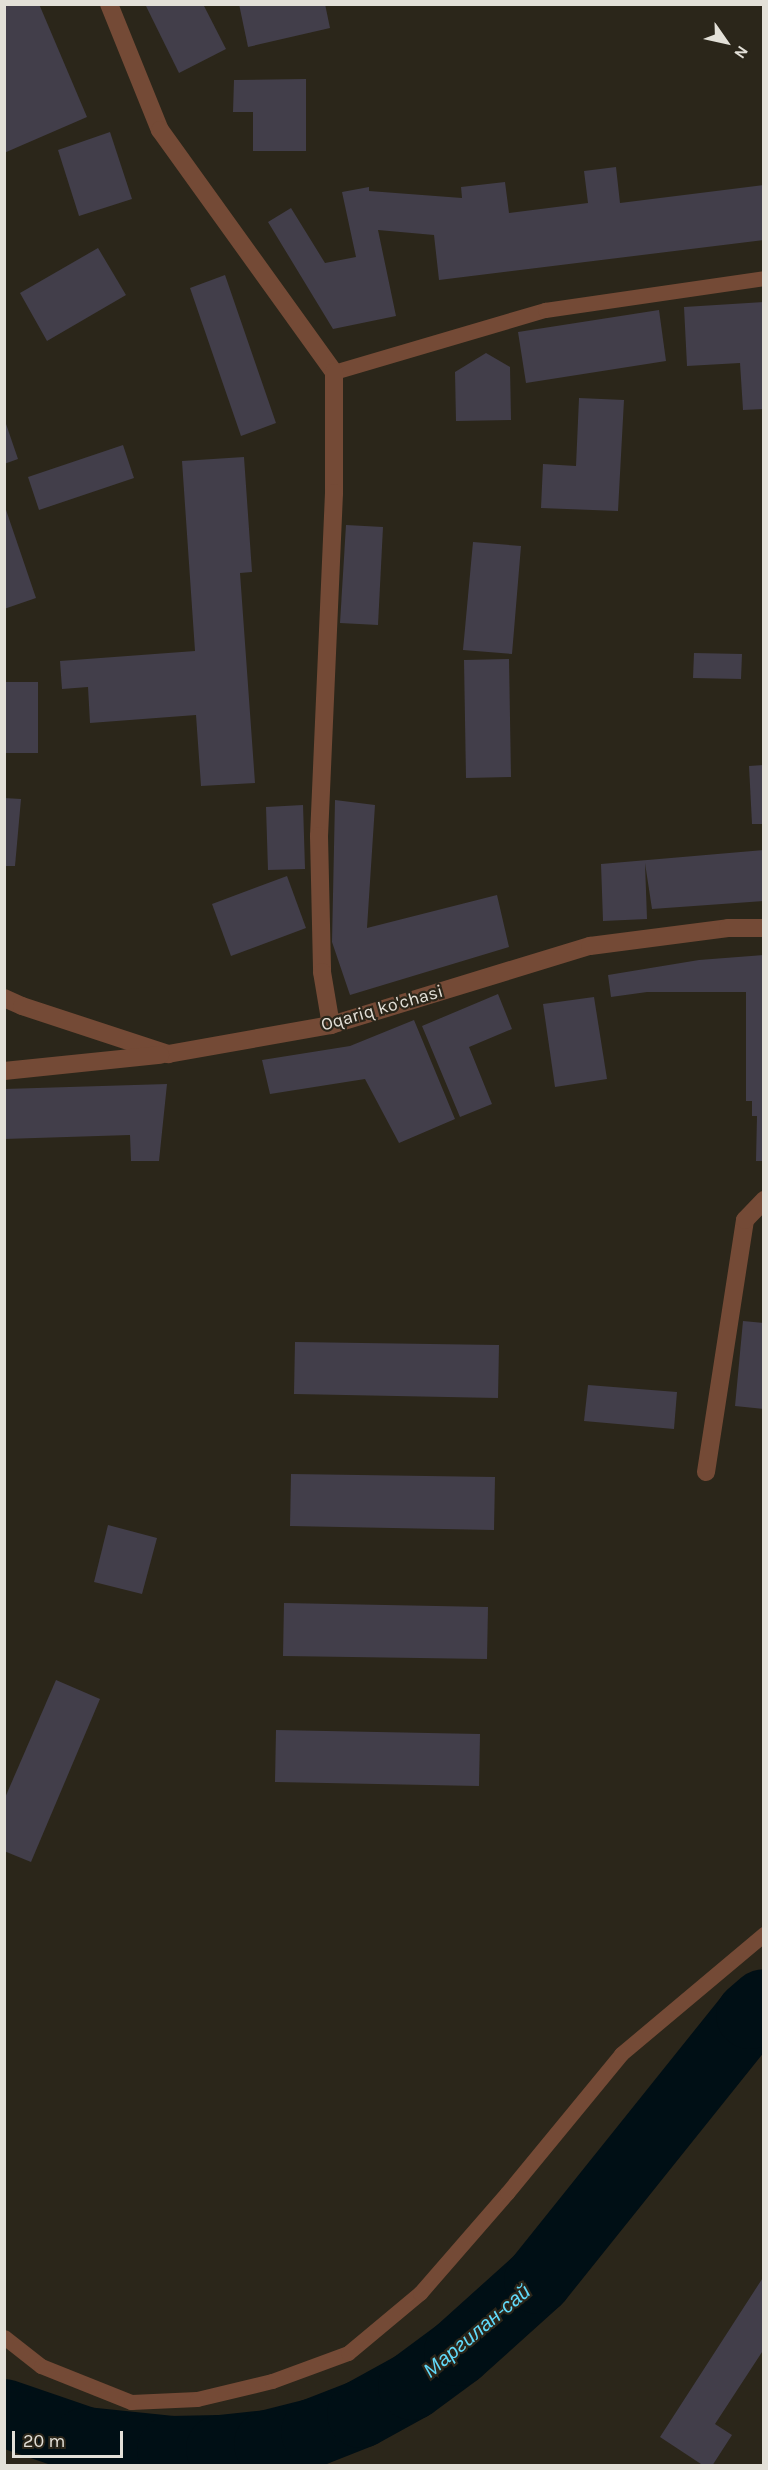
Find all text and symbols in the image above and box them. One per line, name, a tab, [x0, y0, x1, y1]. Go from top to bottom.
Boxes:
north arrow	[696, 12, 756, 72]
text: N	[730, 42, 752, 62]
street label: Oqariq ko'chasi	[318, 980, 446, 1036]
water label: Маргилан-сай	[419, 2279, 535, 2383]
scale bar	[15, 2419, 126, 2457]
text: 20 m	[23, 2430, 65, 2452]

